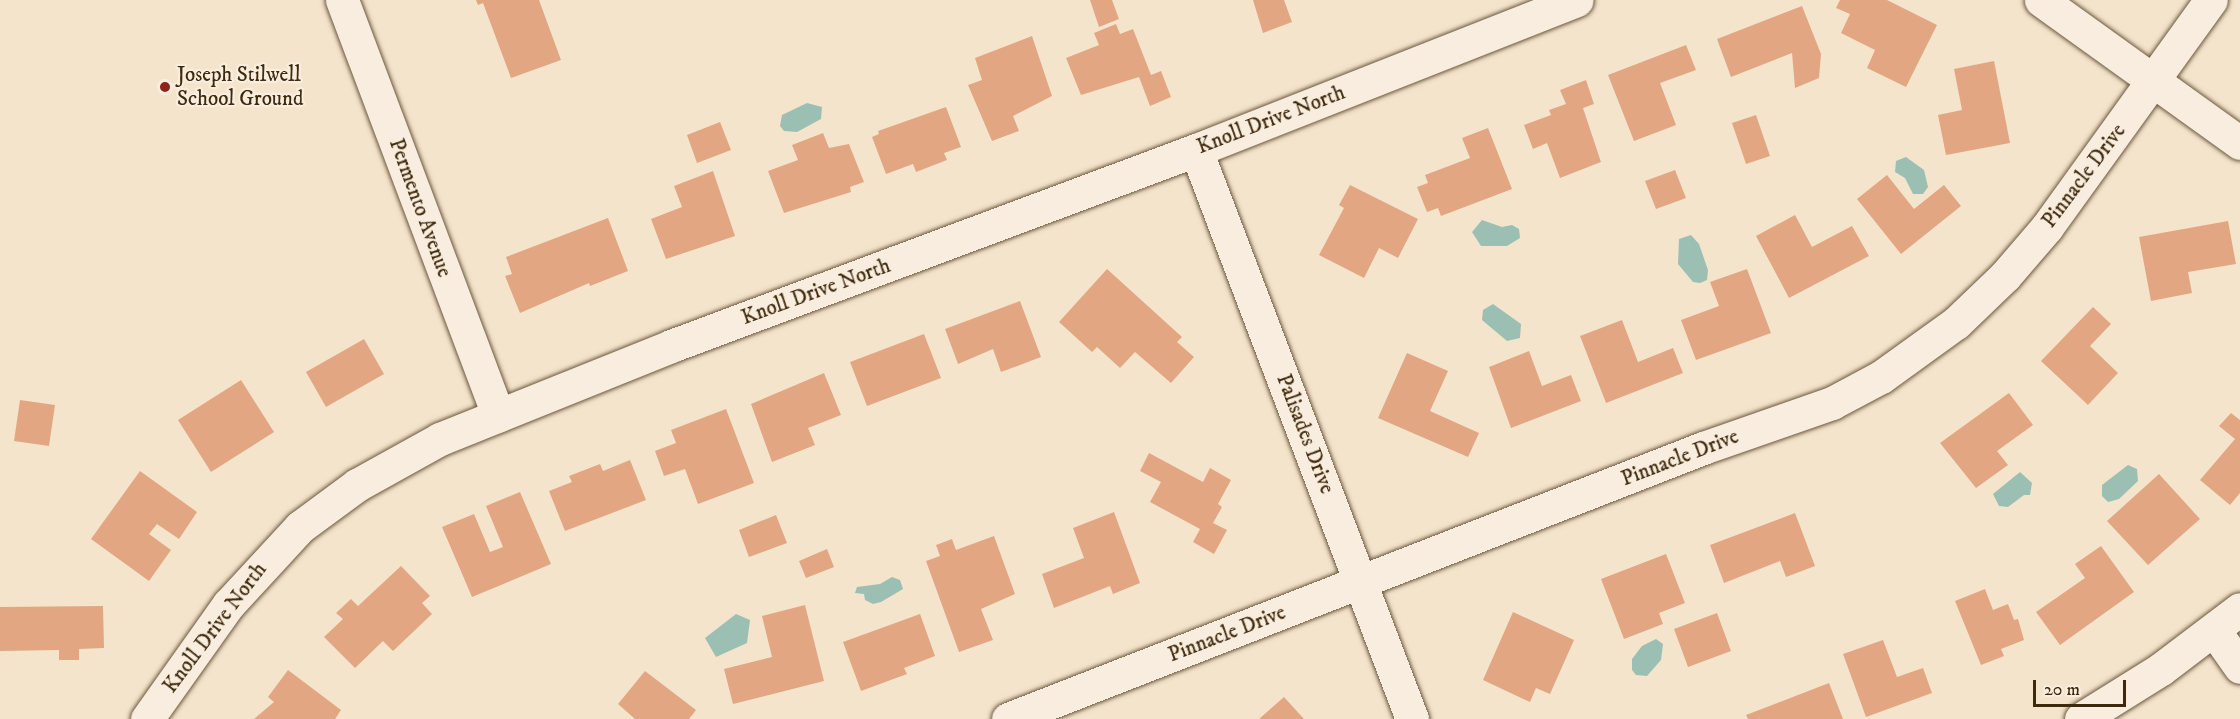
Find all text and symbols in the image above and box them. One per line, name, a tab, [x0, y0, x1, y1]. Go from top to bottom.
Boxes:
place label: Joseph Stilwell School Ground	[177, 62, 303, 112]
marker: Joseph Stilwell School Ground	[158, 80, 172, 94]
street label: Knoll Drive North	[1193, 80, 1349, 160]
street label: Pinnacle Drive	[2037, 119, 2131, 233]
street label: Permento Avenue	[383, 135, 457, 281]
street label: Knoll Drive North	[738, 253, 894, 331]
street label: Palisades Drive	[1271, 371, 1339, 497]
street label: Pinnacle Drive	[1618, 424, 1742, 492]
street label: Knoll Drive North	[158, 558, 272, 698]
street label: Pinnacle Drive	[1165, 600, 1289, 668]
scale bar	[2036, 668, 2129, 706]
text: 20 m	[2044, 679, 2080, 701]

